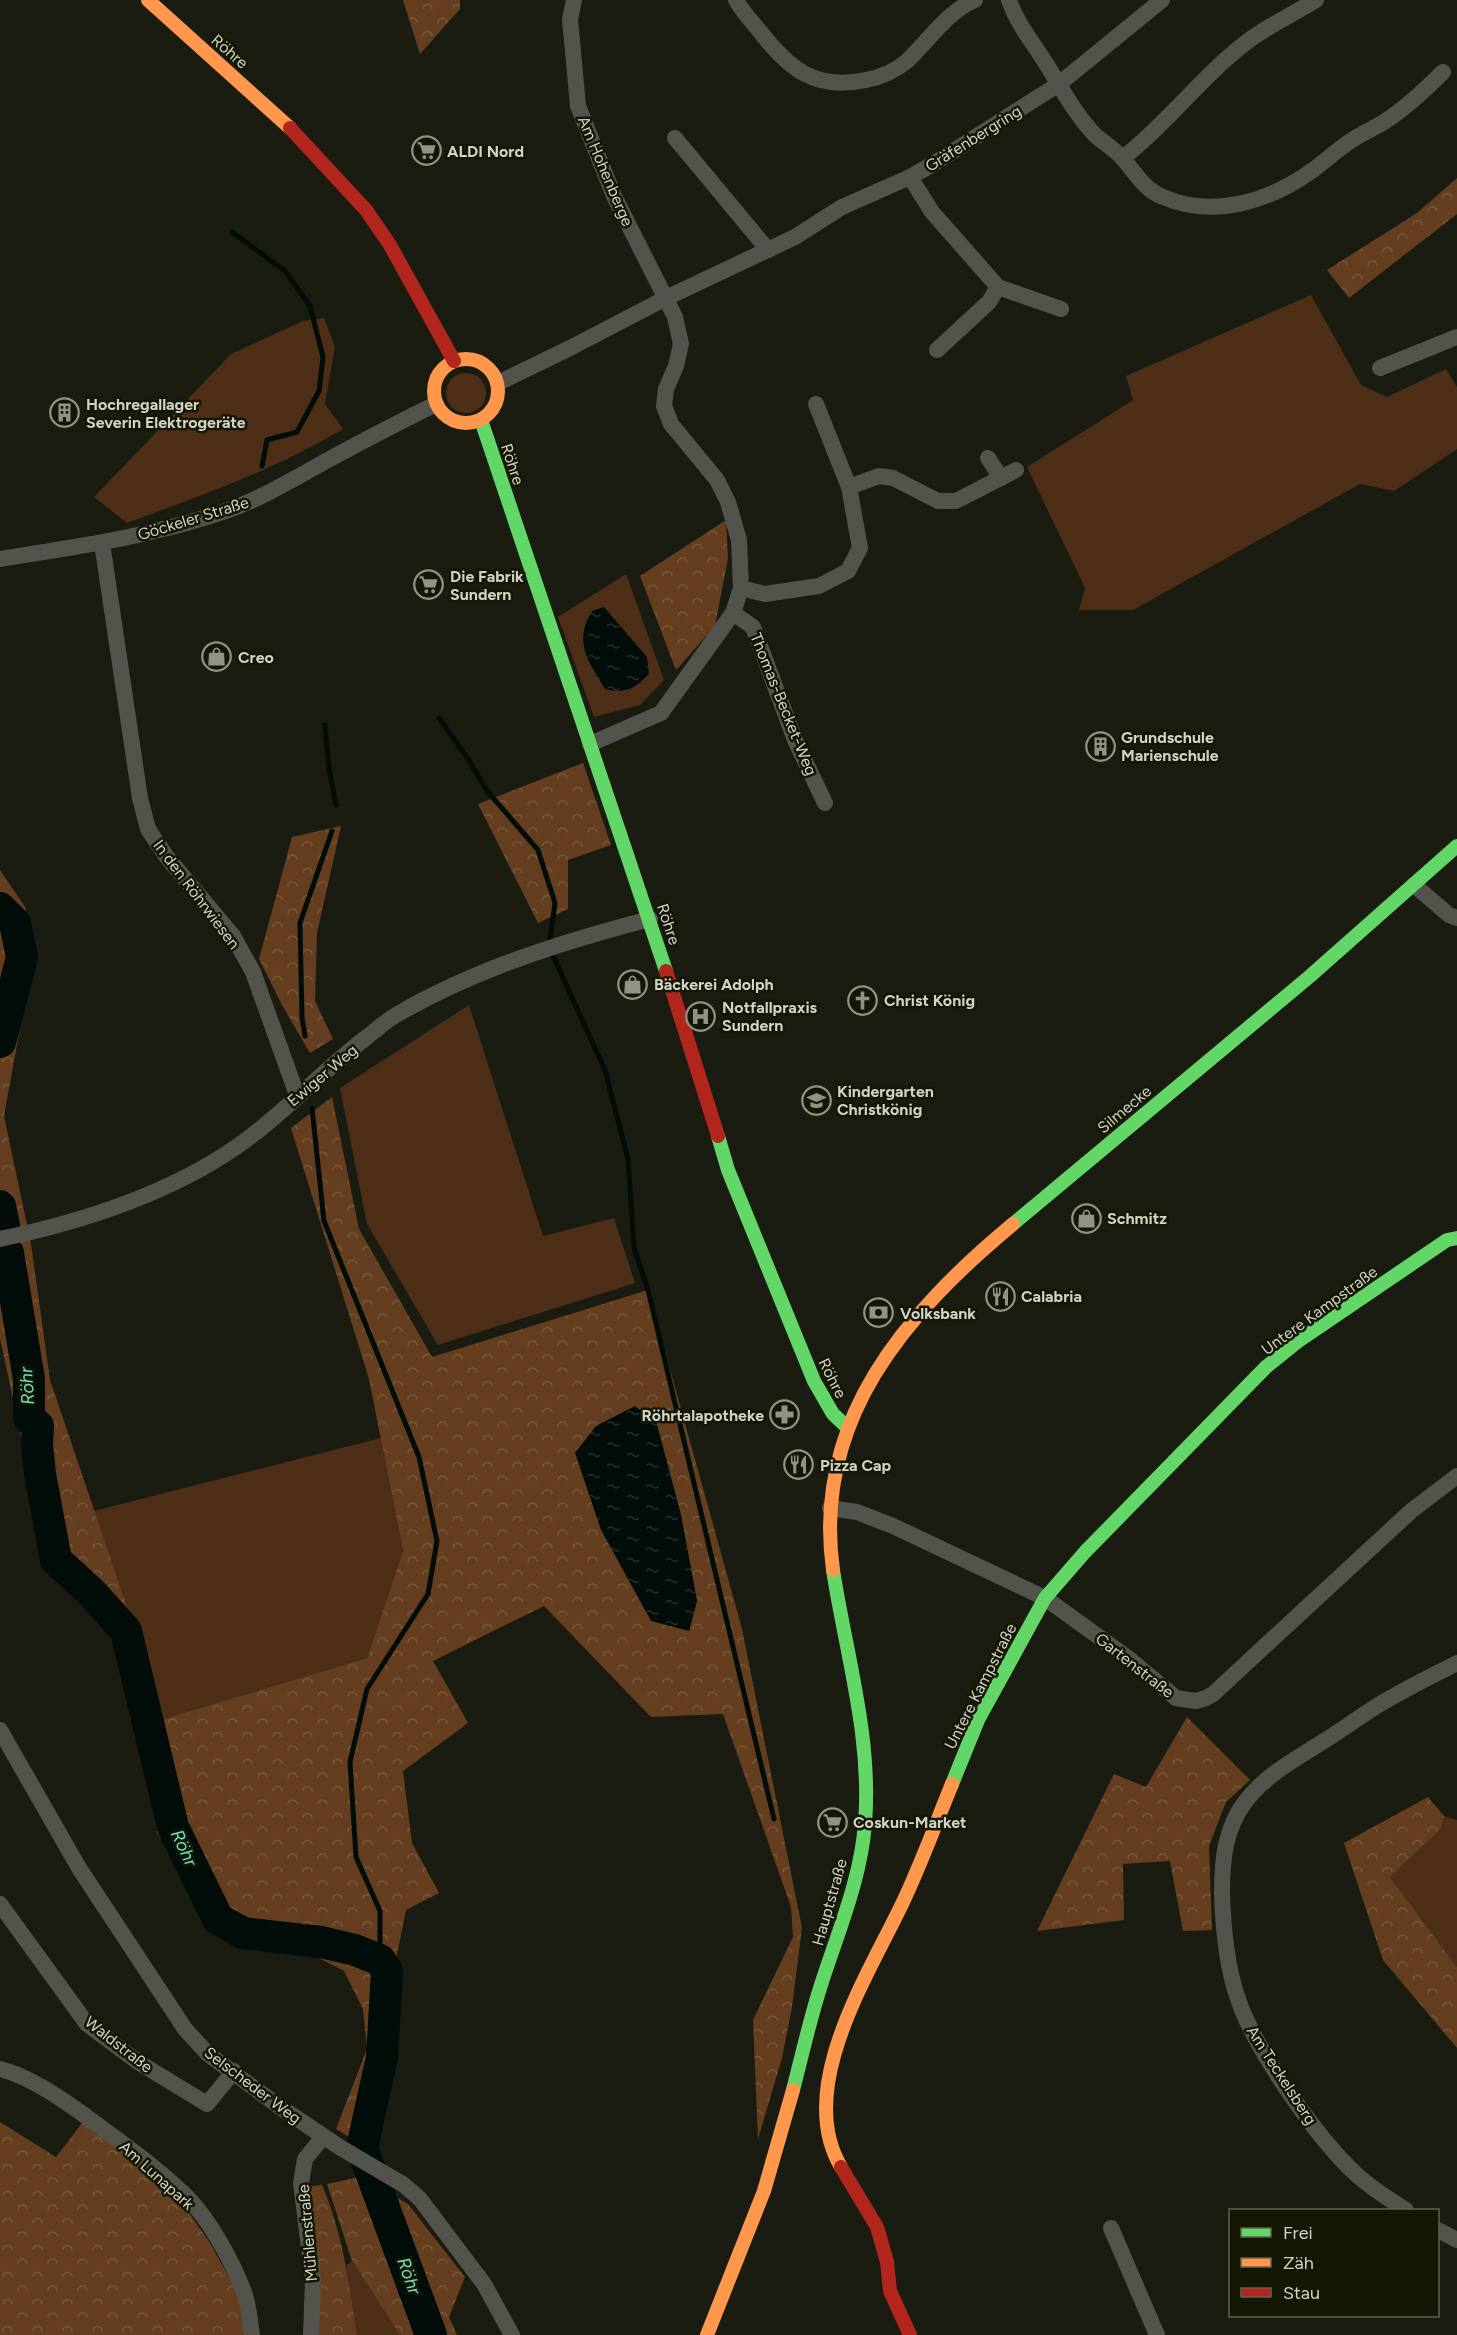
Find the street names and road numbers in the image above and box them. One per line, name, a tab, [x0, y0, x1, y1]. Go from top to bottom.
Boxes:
street label: Röhre	[207, 30, 252, 73]
street label: Gräfenbergring	[922, 101, 1025, 176]
street label: Am Hohenberge	[574, 113, 637, 229]
street label: Röhre	[497, 441, 528, 487]
street label: Göckeler Straße	[135, 492, 251, 544]
street label: Thomas-Becket-Weg	[746, 630, 821, 778]
street label: In den Röhrwiesen	[149, 836, 244, 953]
street label: Röhre	[653, 901, 684, 947]
street label: Ewiger Weg	[283, 1040, 361, 1110]
street label: Silmecke	[1094, 1081, 1155, 1137]
street label: Untere Kampstraße	[1258, 1262, 1381, 1359]
street label: Röhre	[814, 1355, 851, 1402]
street label: Untere Kampstraße	[940, 1620, 1021, 1752]
street label: Gartenstraße	[1092, 1629, 1178, 1702]
street label: Hauptstraße	[808, 1856, 851, 1948]
street label: Waldstraße	[81, 2012, 157, 2077]
street label: Am Teckelsberg	[1243, 2022, 1321, 2128]
street label: Selscheder Weg	[201, 2043, 305, 2128]
street label: Am Lunapark	[116, 2137, 198, 2214]
street label: Mühlenstraße	[294, 2183, 321, 2282]

